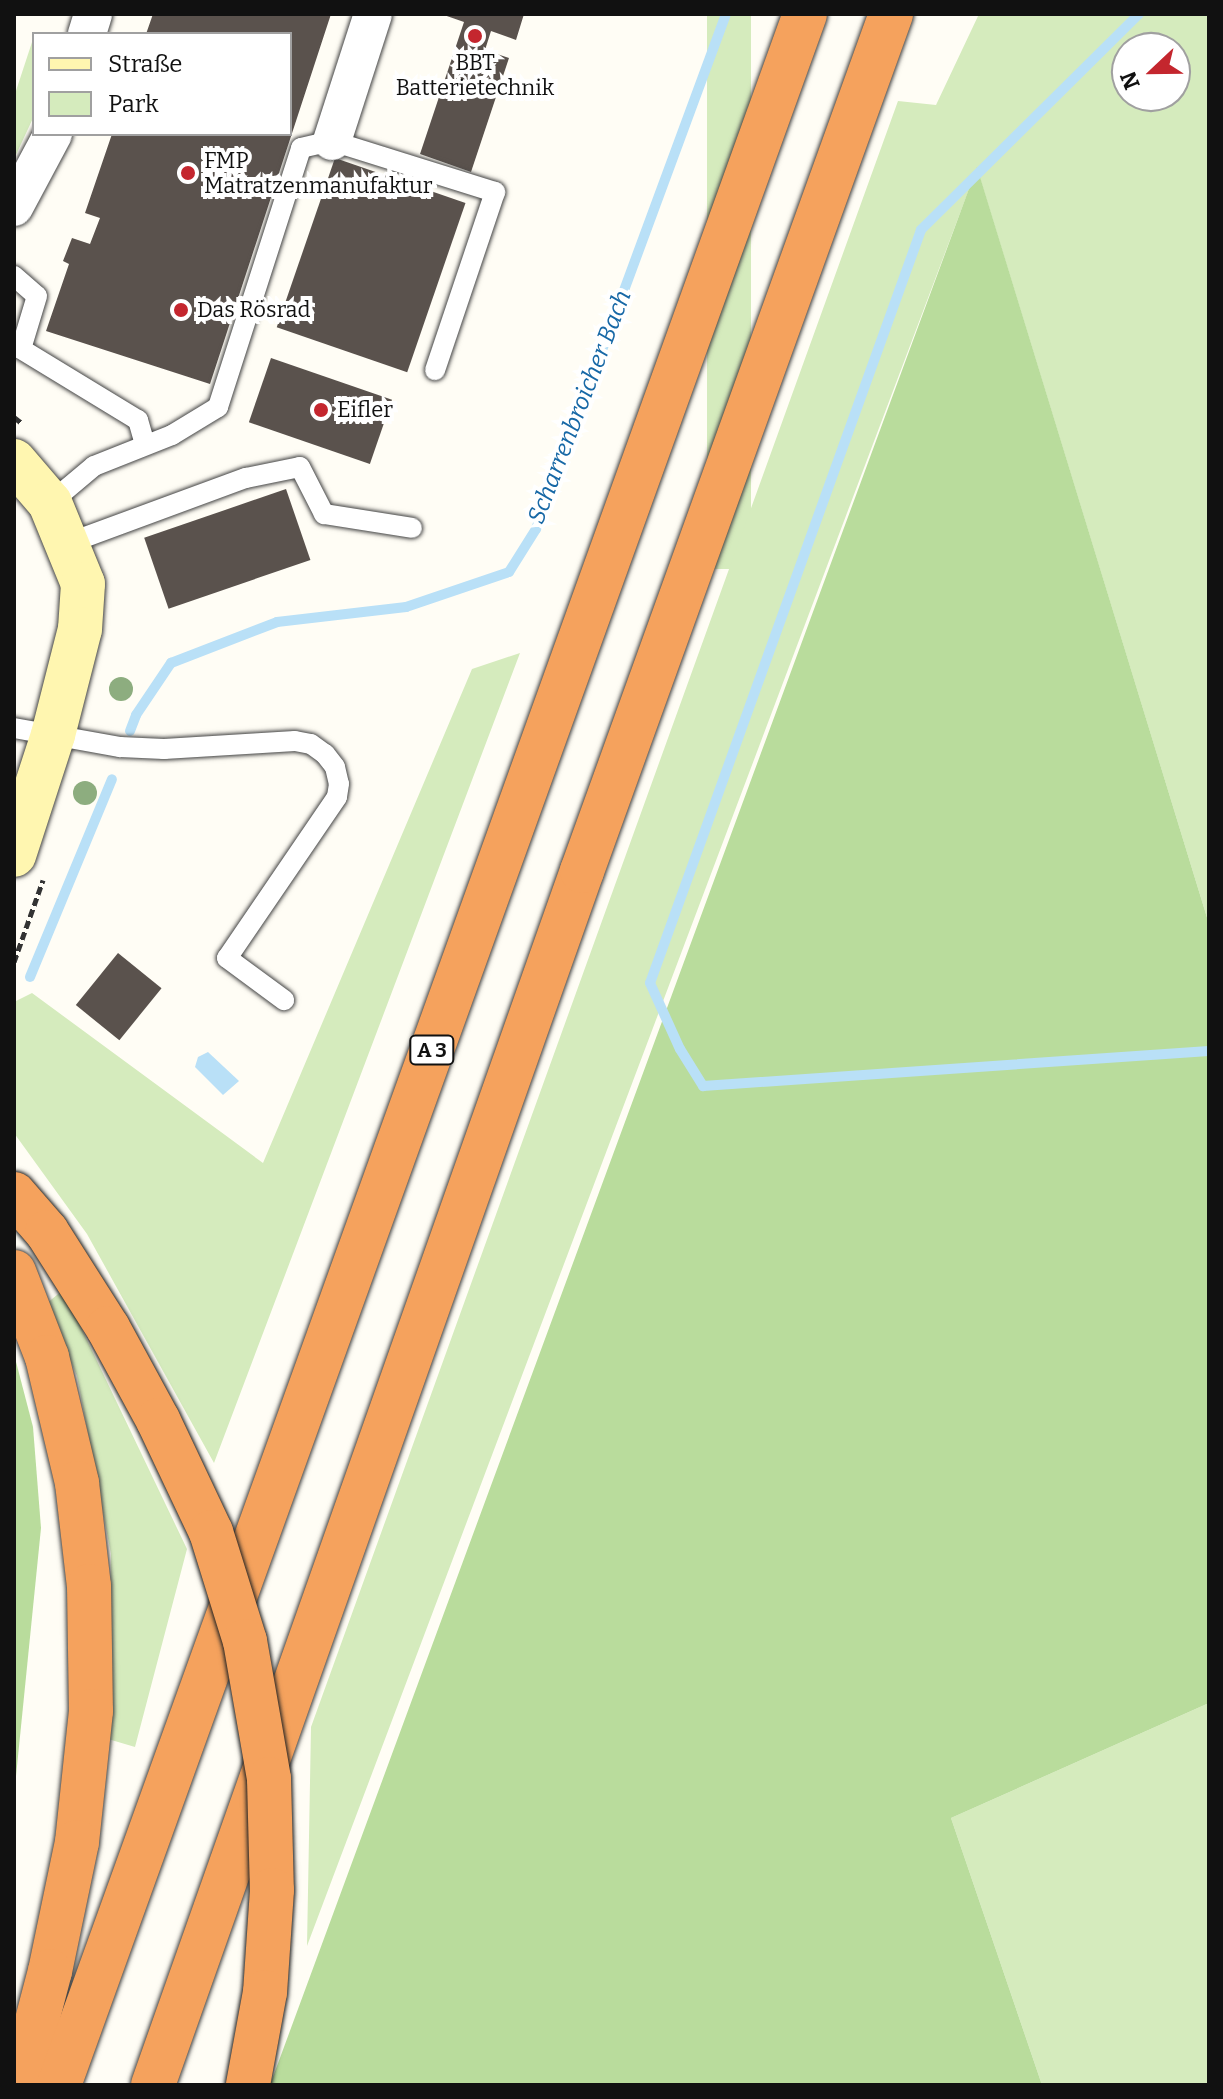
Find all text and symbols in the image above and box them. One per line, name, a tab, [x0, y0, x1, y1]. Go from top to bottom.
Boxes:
marker: BBT Batterietechnik	[466, 27, 484, 45]
legend	[32, 32, 292, 136]
north arrow	[1111, 32, 1191, 112]
place label: BBT Batterietechnik	[396, 49, 554, 100]
text: Straße	[108, 50, 182, 78]
text: N	[1114, 68, 1146, 93]
text: Park	[108, 90, 159, 118]
place label: FMP Matratzenmanufaktur	[204, 147, 432, 198]
marker: FMP Matratzenmanufaktur	[179, 164, 197, 182]
water label: Scharrenbroicher Bach	[522, 286, 638, 528]
place label: Das Rösrad	[197, 297, 311, 323]
marker: Das Rösrad	[172, 301, 190, 319]
place label: Eifler	[337, 397, 393, 423]
marker: Eifler	[312, 401, 330, 419]
road number: A 3	[408, 1034, 456, 1066]

